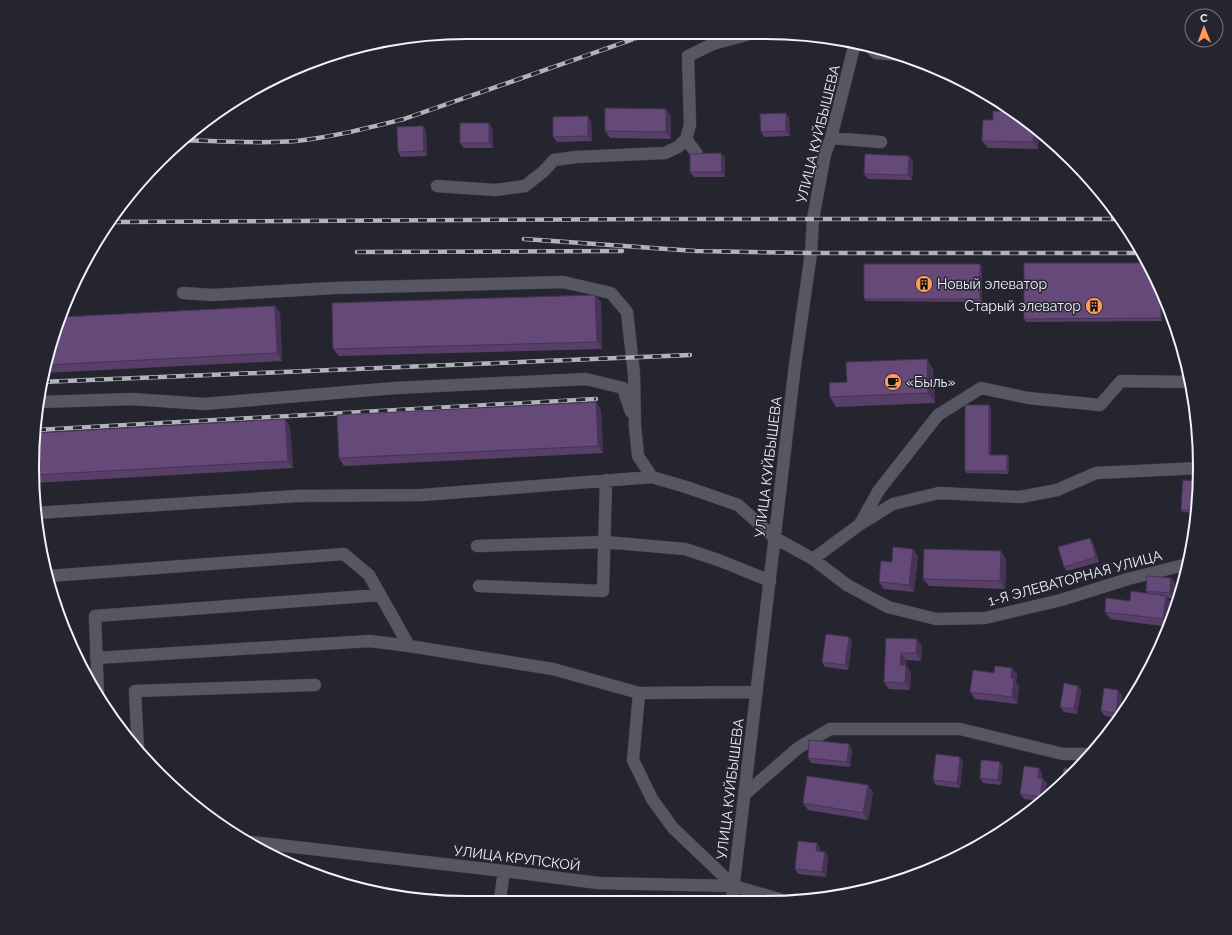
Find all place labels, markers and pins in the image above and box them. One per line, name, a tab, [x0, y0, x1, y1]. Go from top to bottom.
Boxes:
building icon: Новый элеватор	[914, 274, 934, 294]
place label: Новый элеватор	[937, 276, 1047, 292]
building icon: Старый элеватор	[1084, 296, 1104, 316]
place label: Старый элеватор	[964, 298, 1081, 314]
cafe icon: «Быль»	[883, 372, 903, 392]
place label: «Быль»	[906, 374, 955, 390]

